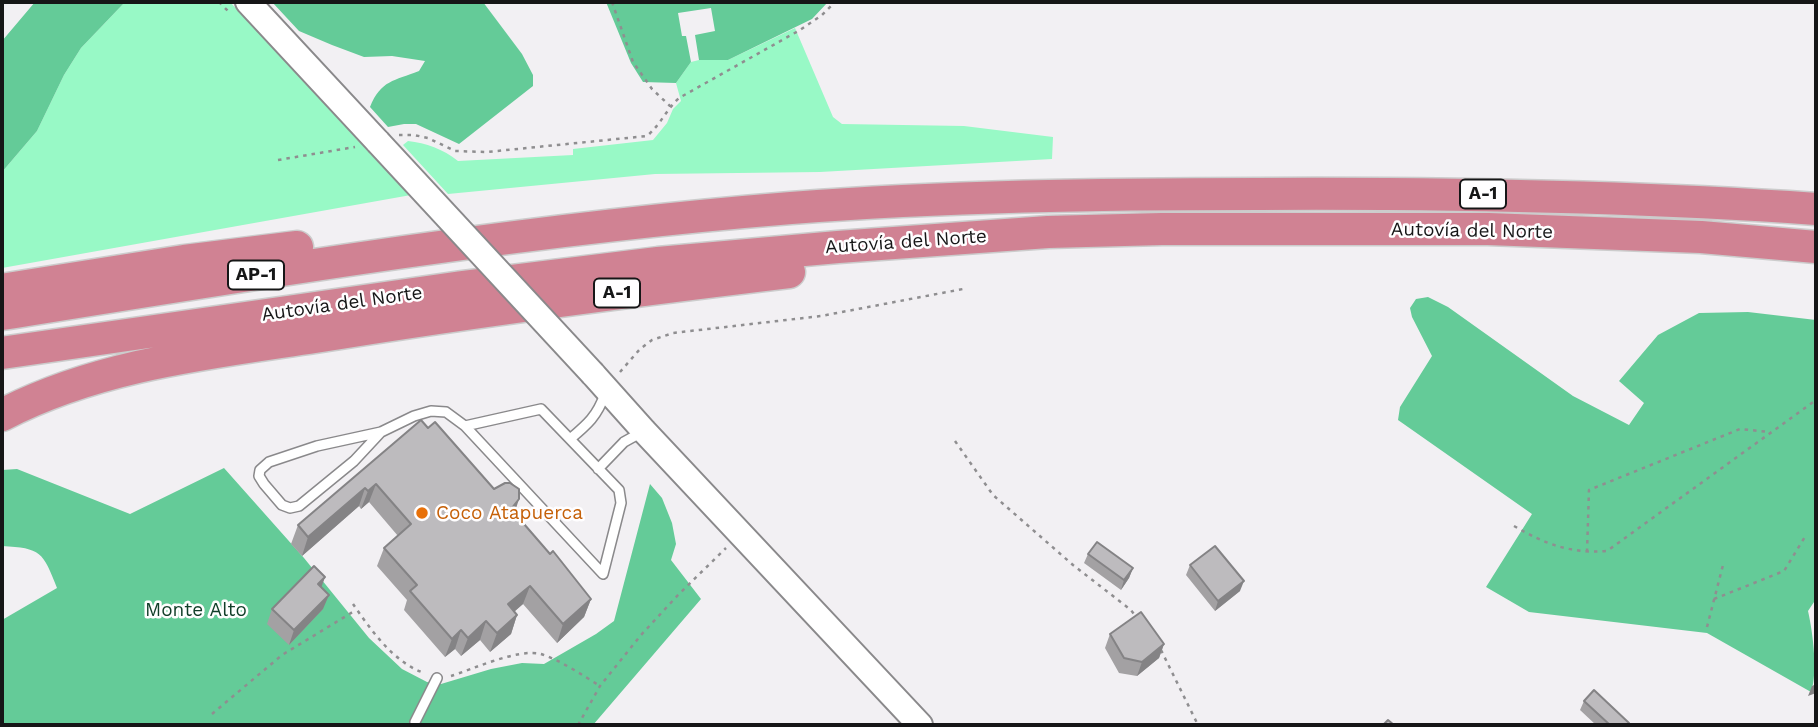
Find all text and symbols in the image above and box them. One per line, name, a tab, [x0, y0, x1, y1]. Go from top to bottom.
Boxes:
road number: A-1	[1460, 180, 1506, 209]
street label: Autovía del Norte	[1391, 218, 1553, 244]
street label: Autovía del Norte	[824, 225, 988, 259]
road number: AP-1	[228, 260, 284, 290]
road number: A-1	[594, 278, 640, 307]
street label: Autovía del Norte	[260, 281, 424, 327]
place label: Coco Atapuerca	[436, 502, 583, 524]
marker: Coco Atapuerca	[414, 505, 430, 521]
park label: Monte Alto	[145, 599, 247, 621]

